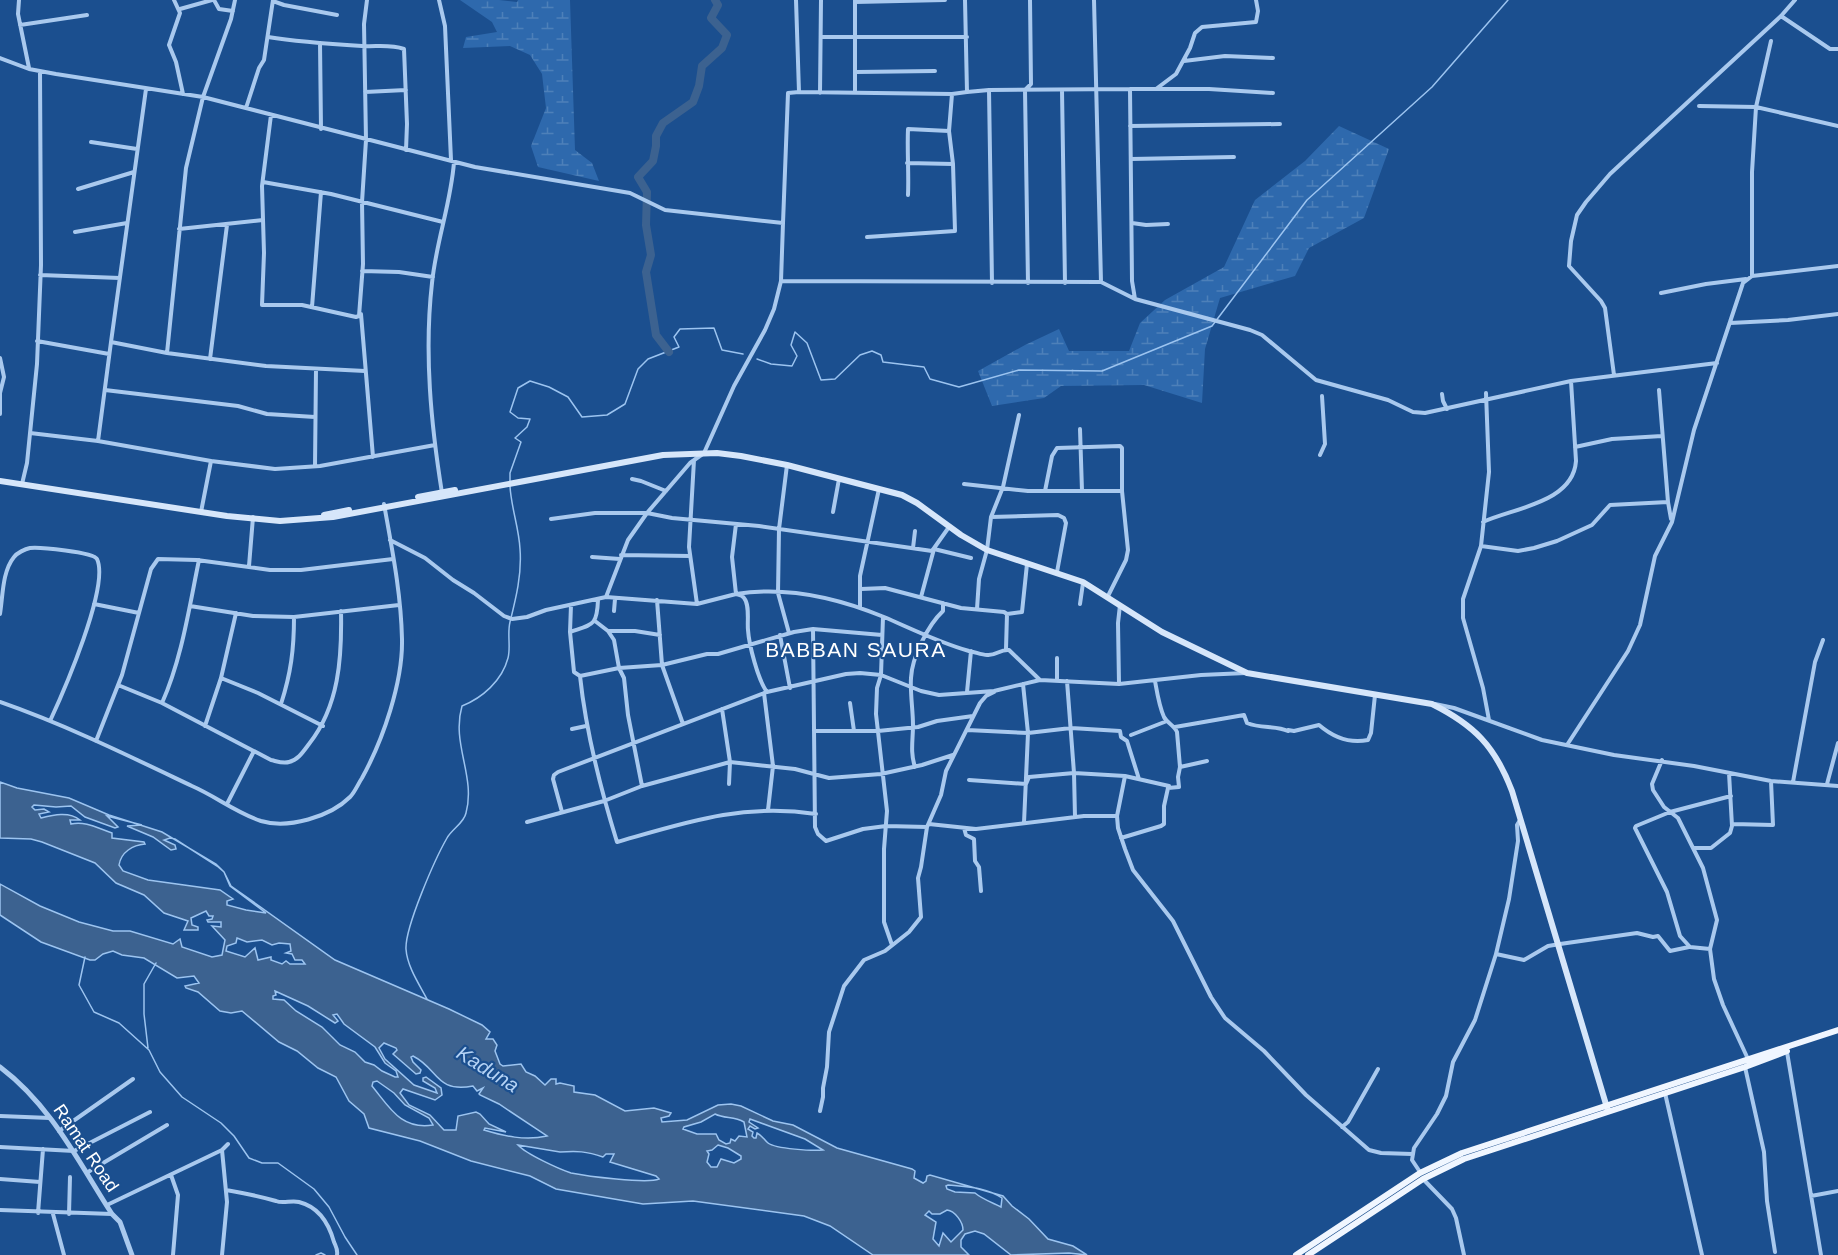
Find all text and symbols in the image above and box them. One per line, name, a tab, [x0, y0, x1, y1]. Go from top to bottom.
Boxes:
district label: BABBAN SAURA	[765, 638, 947, 661]
water label: Kaduna	[453, 1041, 523, 1097]
street label: Ramat Road	[49, 1101, 123, 1195]

